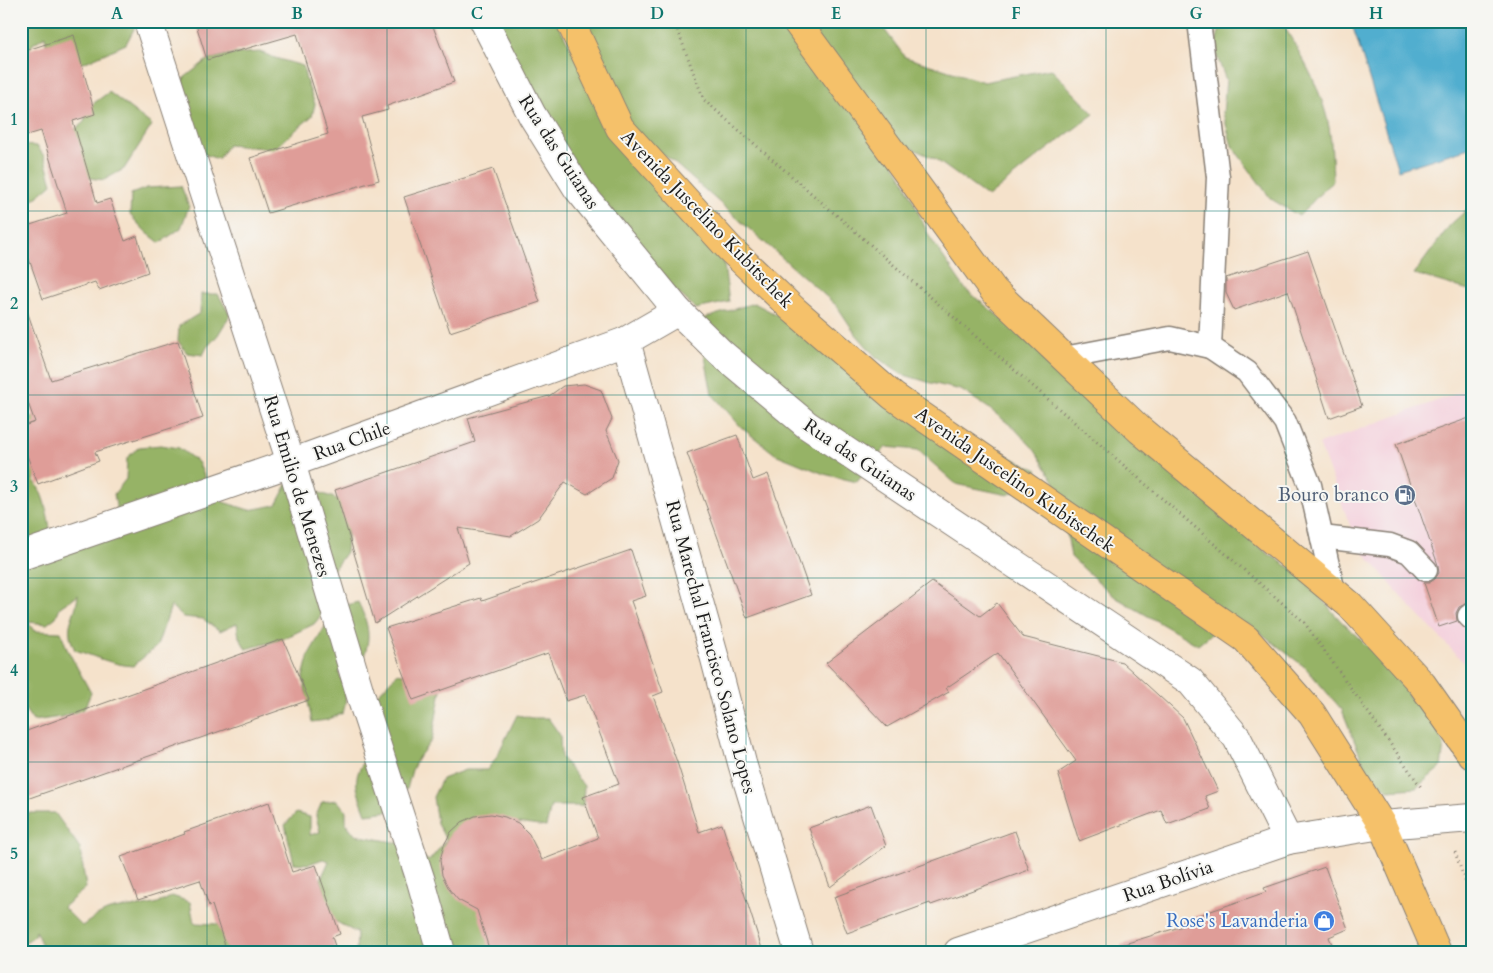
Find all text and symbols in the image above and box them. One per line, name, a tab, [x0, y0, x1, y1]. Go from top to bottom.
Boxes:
text: A	[111, 3, 123, 25]
text: B	[291, 3, 303, 25]
text: C	[471, 3, 483, 25]
text: D	[650, 3, 664, 25]
text: E	[831, 3, 841, 25]
text: F	[1011, 3, 1021, 25]
text: G	[1189, 3, 1203, 25]
text: H	[1369, 3, 1383, 25]
street label: Rua das Guianas	[512, 90, 606, 214]
text: 1	[10, 109, 18, 131]
street label: Avenida Juscelino Kubitschek	[615, 124, 800, 314]
text: 2	[10, 293, 18, 315]
street label: Rua Emilio de Menezes	[257, 392, 337, 580]
street label: Avenida Juscelino Kubitschek	[910, 401, 1121, 560]
street label: Rua das Guianas	[798, 413, 922, 507]
street label: Rua Chile	[310, 415, 394, 467]
text: 3	[10, 476, 18, 498]
place label: Bouro branco	[1278, 482, 1389, 508]
fuel station icon: Bouro branco	[1393, 483, 1417, 507]
street label: Rua Marechal Francisco Solano Lopes	[659, 497, 763, 797]
text: 4	[10, 660, 18, 682]
text: 5	[10, 843, 18, 865]
street label: Rua Bolívia	[1120, 853, 1216, 909]
place label: Rose's Lavanderia	[1166, 908, 1308, 934]
shop icon: Rose's Lavanderia	[1312, 909, 1336, 933]

